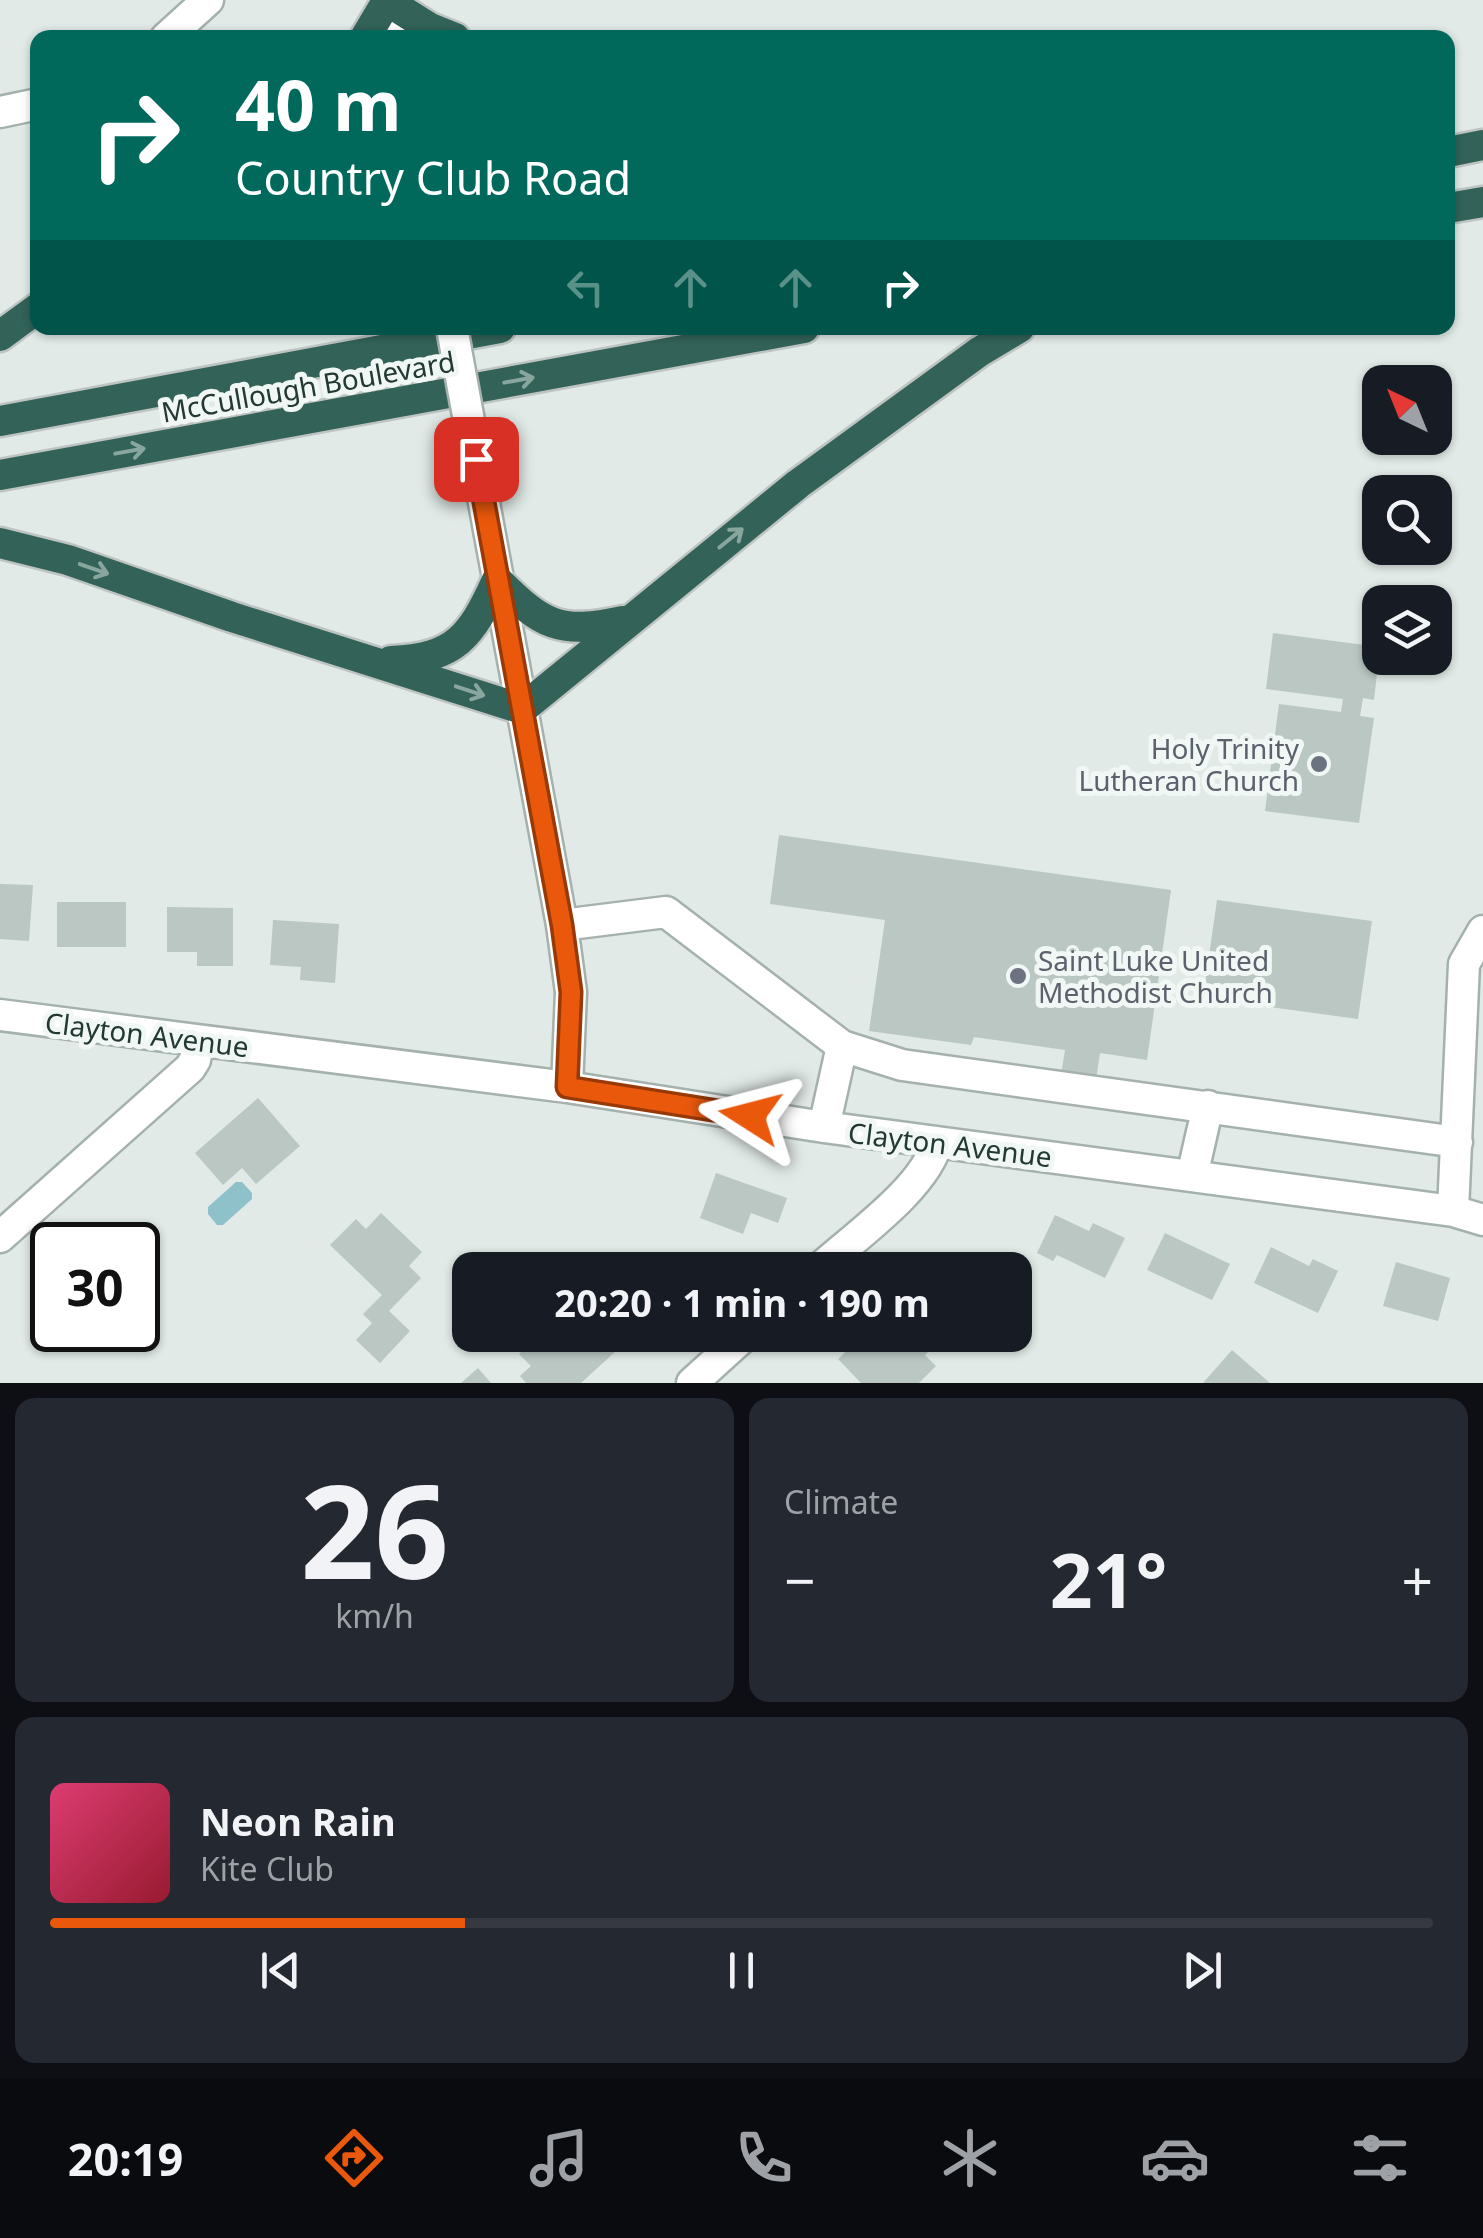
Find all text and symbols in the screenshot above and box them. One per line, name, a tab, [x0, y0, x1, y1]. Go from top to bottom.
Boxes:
text: 40 m	[235, 56, 402, 152]
icon: right	[70, 70, 200, 200]
text: Country Club Road	[235, 147, 631, 208]
icon: left	[558, 260, 613, 315]
icon: ahead	[663, 260, 718, 315]
icon: ahead	[768, 260, 823, 315]
icon: right	[873, 260, 928, 315]
street label: McCullough Boulevard	[158, 341, 458, 431]
north arrow	[1362, 365, 1452, 455]
map controls	[1362, 365, 1452, 675]
one-way arrow	[502, 370, 535, 389]
pin	[434, 417, 519, 502]
icon: arrive	[449, 432, 504, 487]
one-way arrow	[114, 441, 146, 460]
button: search	[1362, 475, 1452, 565]
one-way arrow	[717, 527, 743, 549]
one-way arrow	[77, 562, 109, 580]
button: layers	[1362, 585, 1452, 675]
one-way arrow	[453, 683, 485, 701]
place label: Holy Trinity Lutheran Church	[1078, 729, 1300, 799]
marker: Holy Trinity Lutheran Church	[1308, 753, 1330, 775]
place label: Saint Luke United Methodist Church	[1038, 941, 1273, 1011]
marker: Saint Luke United Methodist Church	[1007, 965, 1029, 987]
street label: Clayton Avenue	[43, 1003, 251, 1065]
position arrow	[698, 1064, 802, 1168]
street label: Clayton Avenue	[846, 1113, 1054, 1175]
speed limit sign: 30	[30, 1222, 160, 1352]
text: 20:20 · 1 min · 190 m	[554, 1276, 930, 1328]
text: 26	[300, 1440, 449, 1617]
text: Climate	[784, 1480, 898, 1523]
text: 21°	[1050, 1528, 1167, 1630]
text: −	[784, 1542, 815, 1617]
text: +	[1402, 1542, 1433, 1617]
text: km/h	[335, 1594, 414, 1637]
text: Neon Rain	[200, 1795, 396, 1847]
text: Kite Club	[200, 1847, 334, 1890]
icon: previous	[253, 1943, 308, 1998]
icon: pause	[714, 1943, 769, 1998]
icon: next	[1175, 1943, 1230, 1998]
icon: directions	[319, 2123, 389, 2193]
icon: music	[524, 2123, 594, 2193]
icon: phone	[729, 2123, 799, 2193]
icon: climate	[935, 2123, 1005, 2193]
icon: car	[1140, 2123, 1210, 2193]
icon: filters	[1345, 2123, 1415, 2193]
text: 20:19	[68, 2128, 183, 2189]

